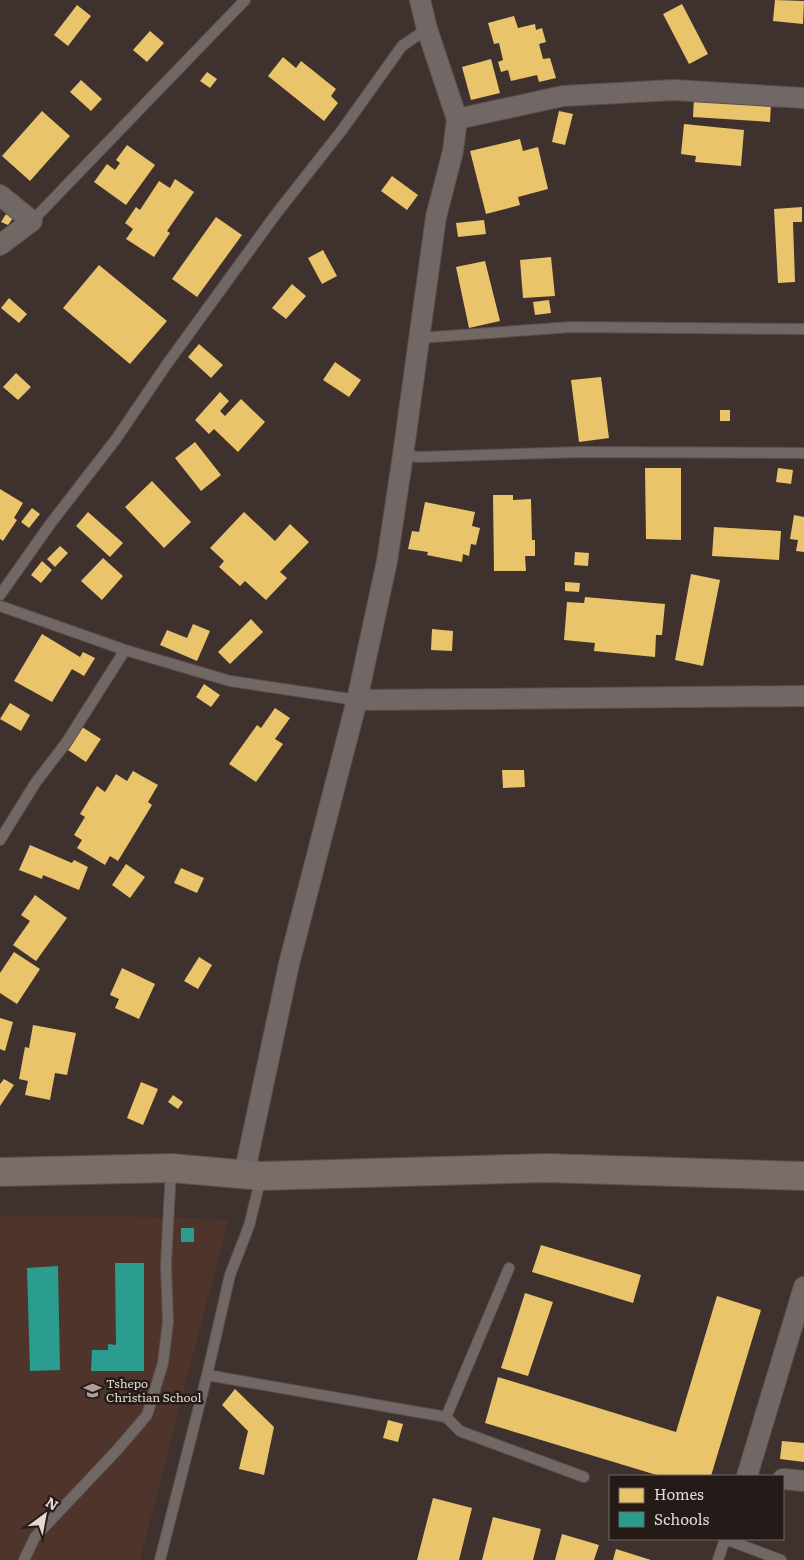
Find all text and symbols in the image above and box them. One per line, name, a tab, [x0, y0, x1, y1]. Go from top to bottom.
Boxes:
place label: Tshepo Christian School	[106, 1374, 201, 1406]
school or university icon: Tshepo Christian School	[82, 1380, 102, 1400]
legend	[609, 1475, 784, 1540]
text: Homes	[654, 1482, 704, 1505]
north arrow	[20, 1490, 70, 1540]
text: N	[42, 1492, 63, 1515]
text: Schools	[654, 1507, 710, 1530]

